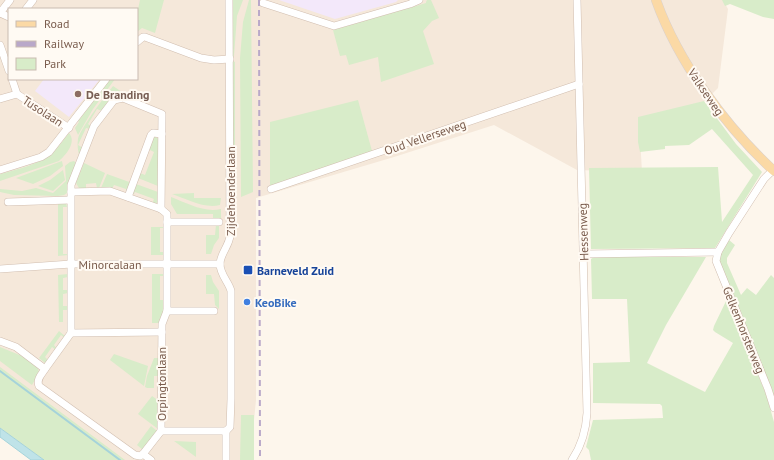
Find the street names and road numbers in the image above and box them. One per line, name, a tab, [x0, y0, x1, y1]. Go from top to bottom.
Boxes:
street label: Valkseweg	[684, 65, 727, 118]
street label: Tusolaan	[20, 92, 66, 130]
street label: Oud Vellerseweg	[382, 116, 468, 158]
street label: Zijdehoenderlaan	[223, 146, 238, 236]
street label: Hessenweg	[574, 203, 592, 261]
street label: Minorcalaan	[78, 257, 142, 272]
street label: Gelkenhorsterweg	[720, 284, 768, 376]
street label: Orpingtonlaan	[154, 347, 169, 421]

